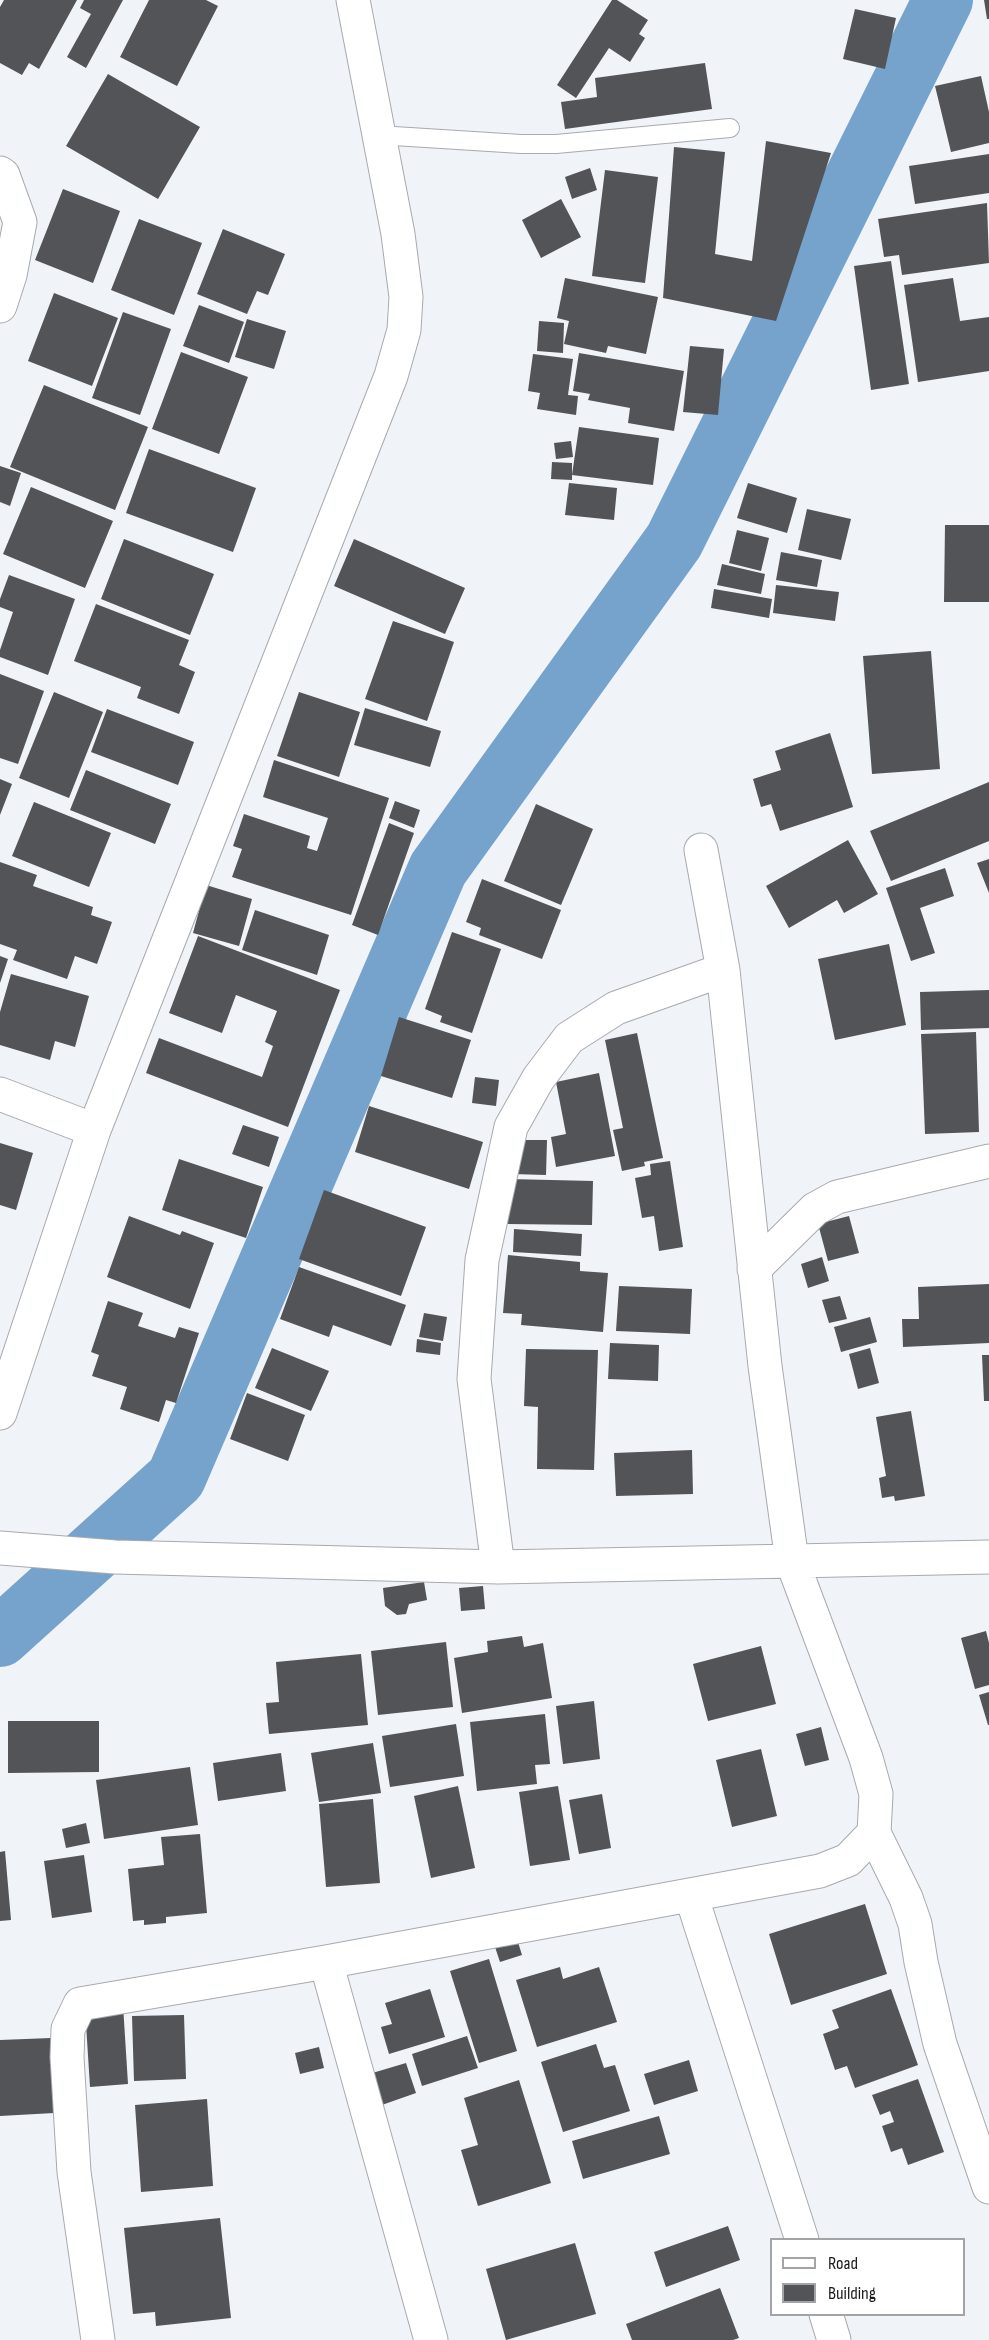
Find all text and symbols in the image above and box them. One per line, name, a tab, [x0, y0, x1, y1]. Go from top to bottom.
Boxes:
legend	[770, 2238, 965, 2316]
text: Road	[828, 2253, 858, 2274]
text: Building	[828, 2283, 876, 2304]

